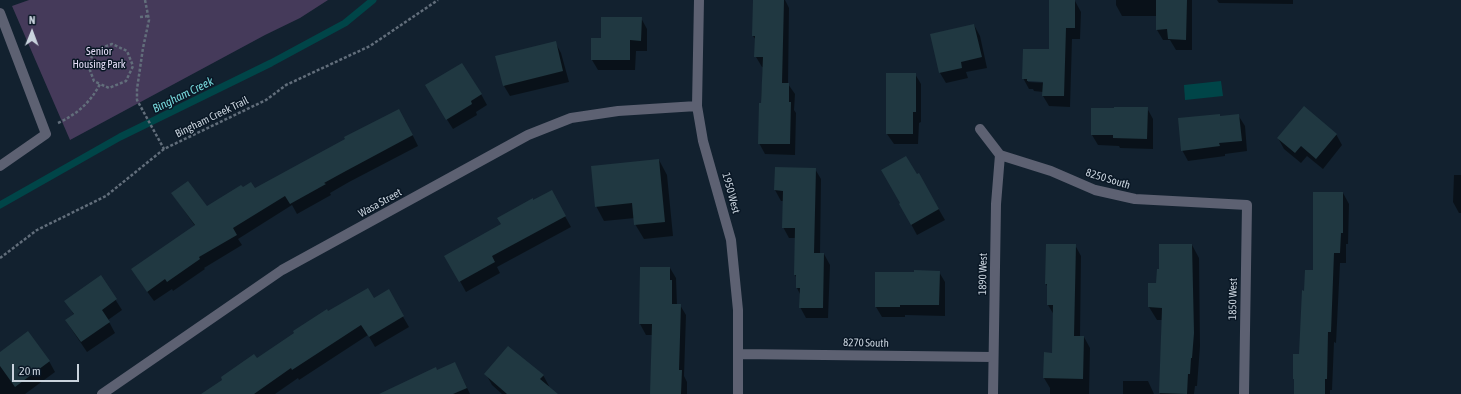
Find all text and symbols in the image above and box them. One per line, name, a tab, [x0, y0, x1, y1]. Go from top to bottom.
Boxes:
north arrow	[12, 12, 52, 52]
text: N	[29, 14, 36, 26]
park label: Senior Housing Park	[72, 45, 126, 71]
water label: Bingham Creek	[150, 74, 216, 116]
street label: Bingham Creek Trail	[173, 94, 251, 140]
street label: 8250 South	[1084, 166, 1132, 192]
street label: 1950 West	[719, 171, 743, 215]
street label: Wasa Street	[356, 186, 404, 220]
street label: 1890 West	[976, 253, 990, 295]
street label: 1850 West	[1226, 278, 1240, 320]
street label: 8270 South	[843, 336, 889, 350]
scale bar	[14, 356, 81, 382]
text: 20 m	[19, 364, 41, 378]

